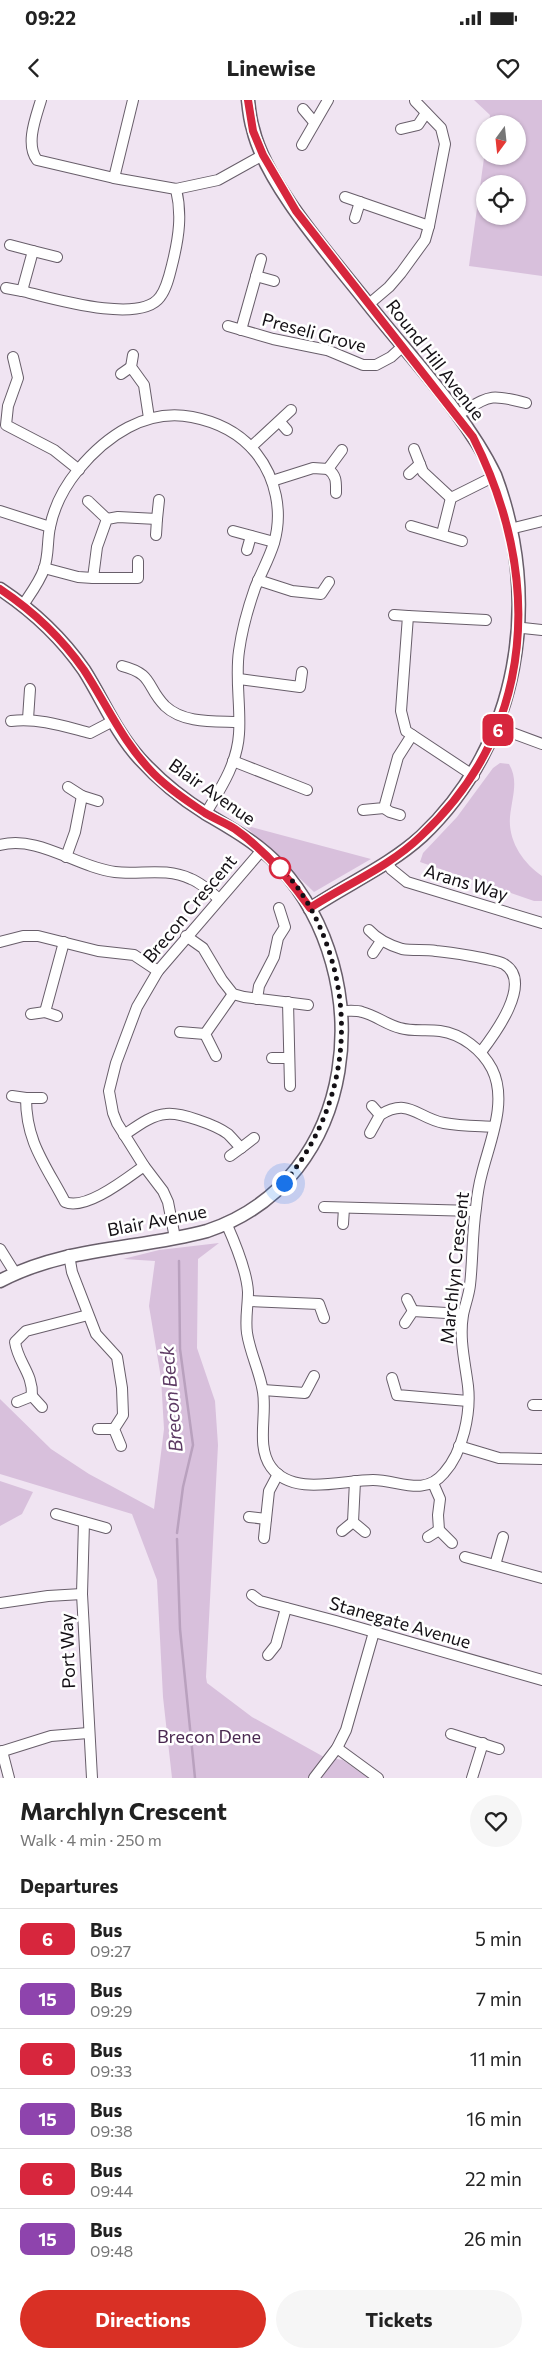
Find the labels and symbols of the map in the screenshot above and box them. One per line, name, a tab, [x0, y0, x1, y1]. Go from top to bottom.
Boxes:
north arrow	[476, 115, 526, 165]
street label: Round Hill Avenue	[382, 295, 490, 424]
street label: Preseli Grove	[260, 308, 369, 356]
line badge: 6	[482, 714, 514, 746]
street label: Blair Avenue	[165, 753, 260, 829]
street label: Brecon Crescent	[138, 850, 241, 967]
unlabelled marker	[269, 857, 291, 879]
street label: Arans Way	[422, 859, 511, 905]
your location	[272, 1171, 297, 1196]
street label: Marchlyn Crescent	[435, 1191, 473, 1345]
street label: Blair Avenue	[105, 1200, 208, 1240]
water label: Brecon Beck	[154, 1344, 187, 1453]
street label: Stanegate Avenue	[327, 1591, 474, 1653]
street label: Port Way	[55, 1613, 79, 1689]
park label: Brecon Dene	[157, 1725, 261, 1747]

